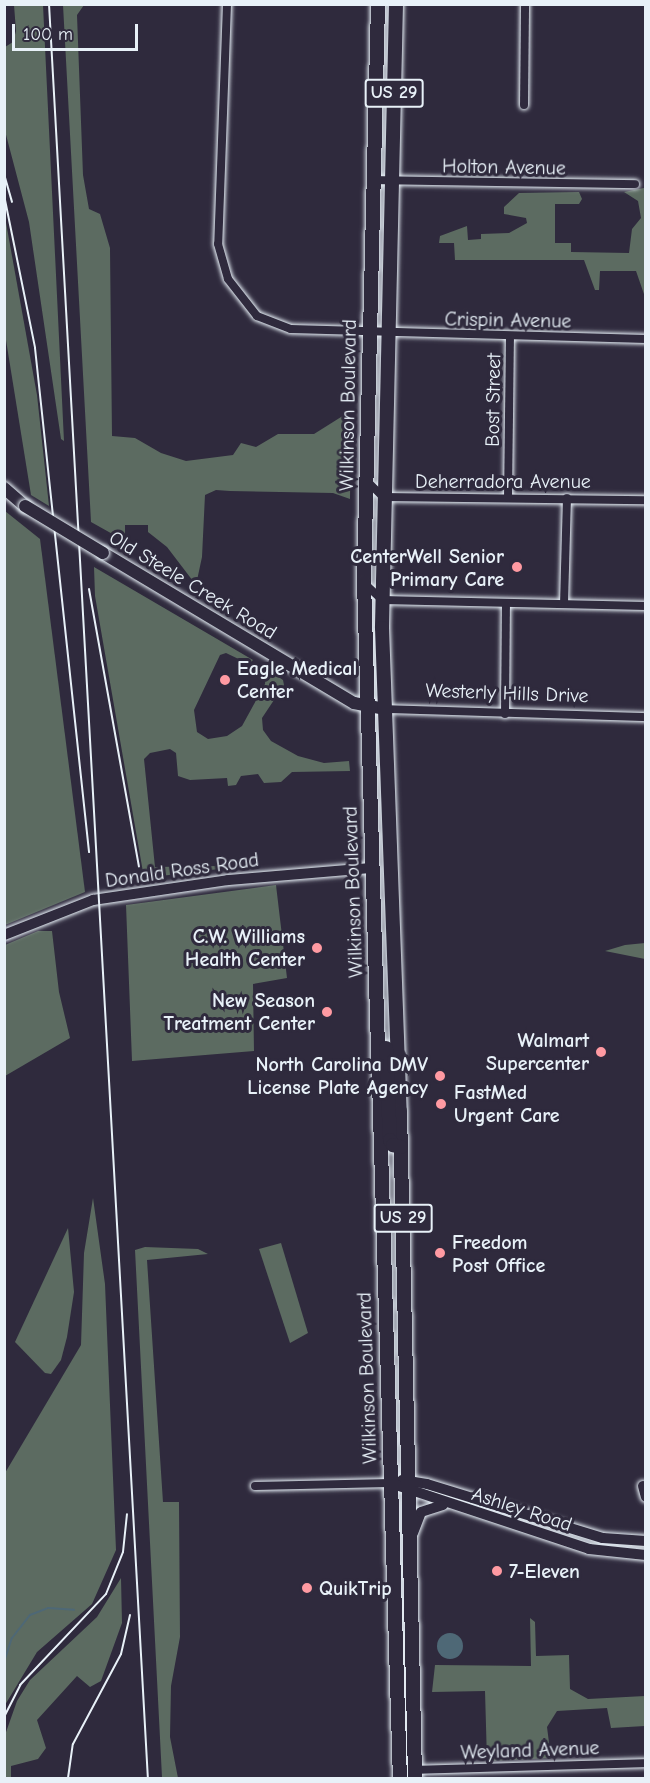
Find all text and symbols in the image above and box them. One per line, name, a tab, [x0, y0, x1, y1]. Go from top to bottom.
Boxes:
scale bar	[15, 12, 141, 50]
text: 100 m	[23, 24, 73, 45]
road number: US 29	[364, 78, 424, 108]
street label: Holton Avenue	[442, 154, 566, 180]
street label: Crispin Avenue	[444, 307, 572, 333]
street label: Wilkinson Boulevard	[335, 319, 361, 491]
street label: Bost Street	[480, 353, 506, 447]
street label: Deherradora Avenue	[415, 469, 591, 493]
street label: Old Steele Creek Road	[105, 525, 281, 645]
place label: CenterWell Senior Primary Care	[350, 544, 504, 591]
marker: CenterWell Senior Primary Care	[508, 558, 526, 576]
place label: Eagle Medical Center	[237, 656, 357, 703]
marker: Eagle Medical Center	[218, 673, 232, 687]
street label: Westerly Hills Drive	[425, 678, 589, 708]
street label: Wilkinson Boulevard	[338, 806, 368, 978]
street label: Donald Ross Road	[104, 847, 260, 893]
place label: C.W. Williams Health Center	[185, 924, 305, 971]
marker: C.W. Williams Health Center	[310, 941, 324, 955]
place label: New Season Treatment Center	[164, 988, 315, 1035]
marker: New Season Treatment Center	[320, 1005, 334, 1019]
place label: Walmart Supercenter	[486, 1028, 589, 1075]
marker: Walmart Supercenter	[594, 1045, 608, 1059]
place label: North Carolina DMV License Plate Agency	[247, 1052, 428, 1099]
marker: North Carolina DMV License Plate Agency	[433, 1069, 447, 1083]
place label: FastMed Urgent Care	[454, 1080, 560, 1127]
marker: FastMed Urgent Care	[432, 1095, 450, 1113]
road number: US 29	[373, 1203, 433, 1233]
place label: Freedom Post Office	[452, 1230, 545, 1277]
marker: Freedom Post Office	[433, 1246, 447, 1260]
street label: Wilkinson Boulevard	[352, 1292, 382, 1464]
street label: Ashley Road	[469, 1482, 575, 1536]
place label: 7-Eleven	[509, 1559, 580, 1583]
marker: 7-Eleven	[490, 1564, 504, 1578]
place label: QuikTrip	[319, 1576, 392, 1600]
marker: QuikTrip	[300, 1581, 314, 1595]
street label: Weyland Avenue	[460, 1736, 600, 1764]

